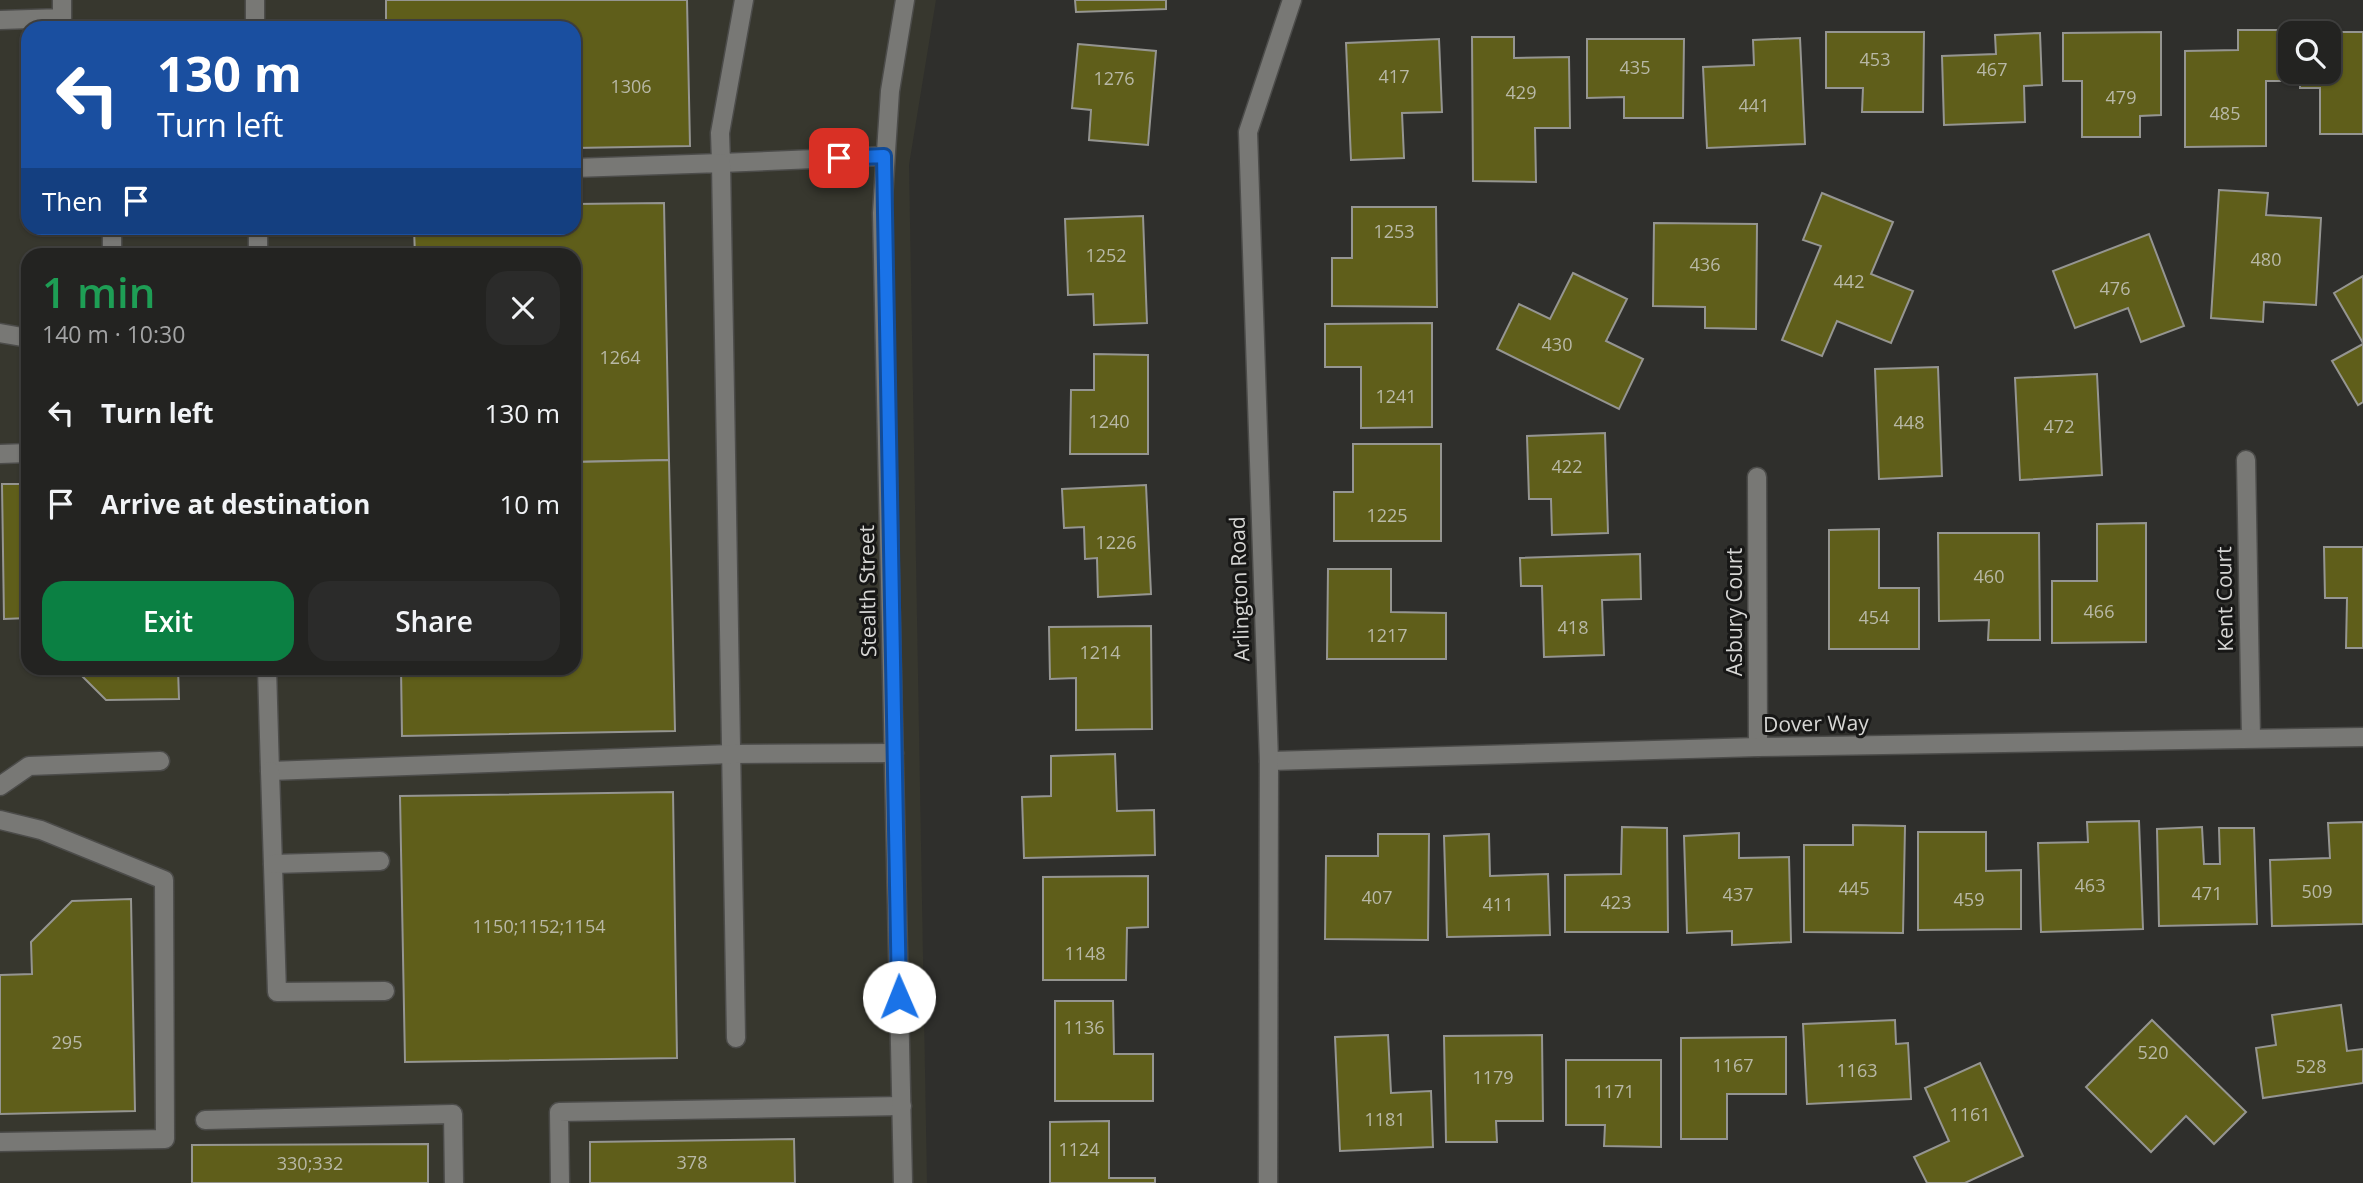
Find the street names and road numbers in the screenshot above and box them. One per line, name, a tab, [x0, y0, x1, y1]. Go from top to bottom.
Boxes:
street label: Arlington Road	[1222, 516, 1256, 662]
street label: Stealth Street	[852, 525, 882, 657]
street label: Kent Court	[2209, 546, 2239, 652]
street label: Asbury Court	[1720, 548, 1748, 676]
street label: Dover Way	[1763, 708, 1870, 738]

